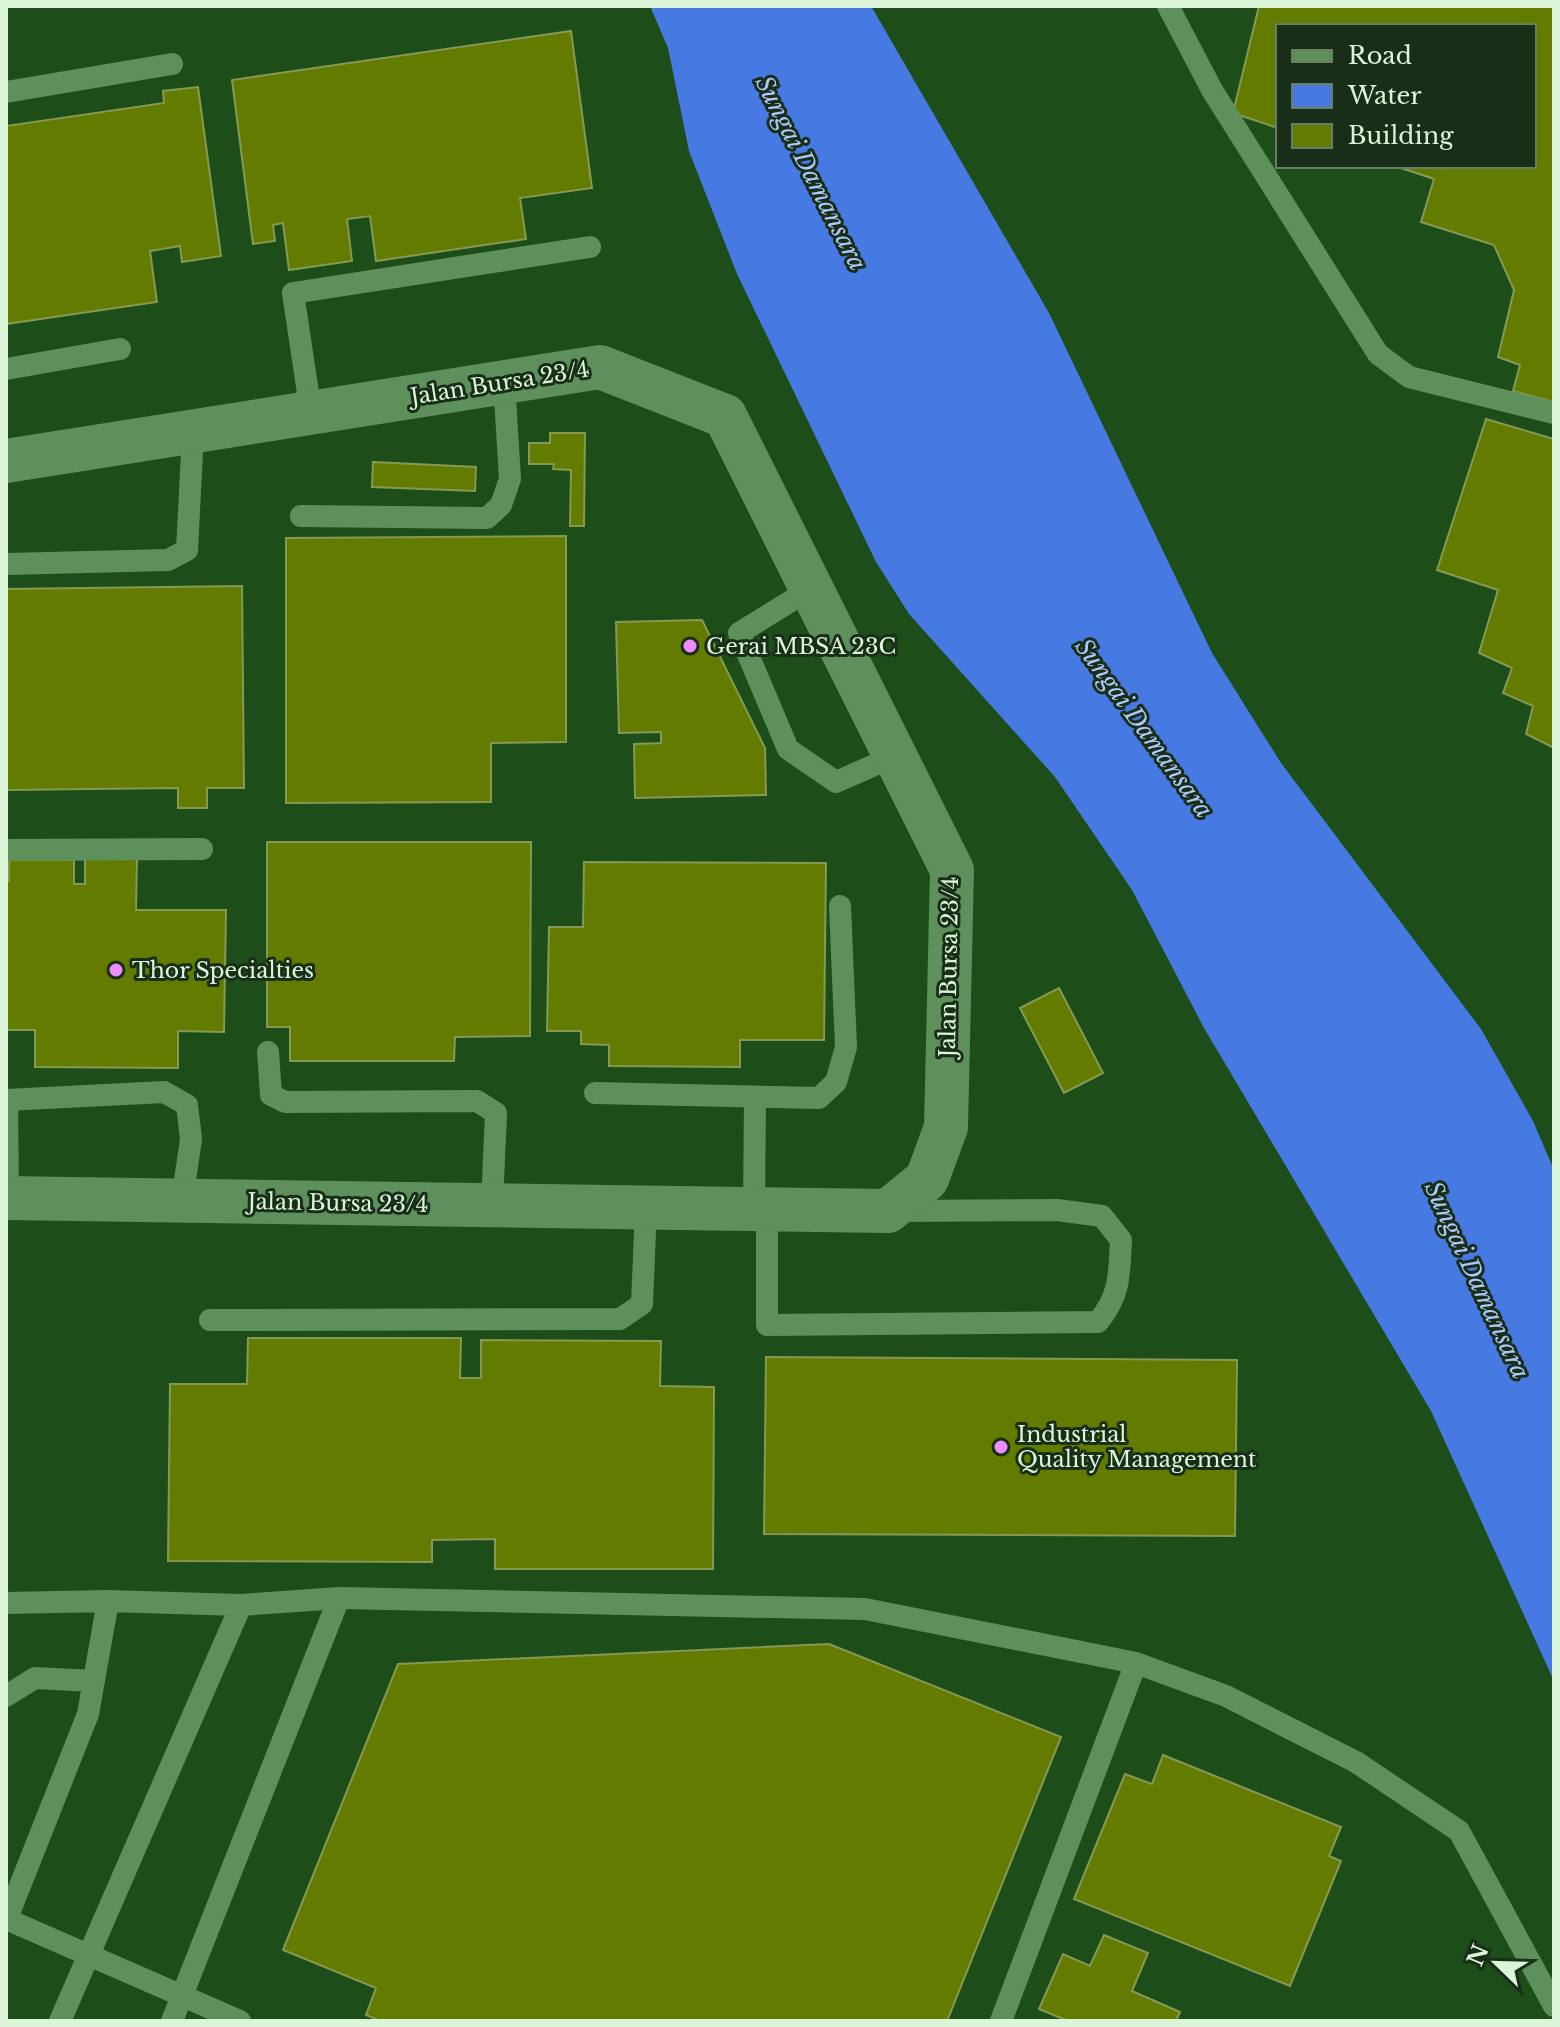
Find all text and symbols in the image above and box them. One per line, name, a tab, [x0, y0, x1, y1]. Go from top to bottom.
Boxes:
legend	[1276, 24, 1536, 168]
text: Road	[1348, 41, 1412, 70]
water label: Sungai Damansara	[749, 71, 873, 275]
text: Water	[1347, 81, 1422, 110]
text: Building	[1348, 121, 1454, 150]
street label: Jalan Bursa 23/4	[406, 356, 591, 411]
place label: Gerai MBSA 23C	[706, 633, 896, 660]
water label: Sungai Damansara	[1069, 633, 1219, 823]
marker: Gerai MBSA 23C	[681, 637, 699, 655]
street label: Jalan Bursa 23/4	[934, 876, 964, 1061]
place label: Thor Specialties	[132, 957, 314, 984]
marker: Thor Specialties	[107, 961, 125, 979]
water label: Sungai Damansara	[1418, 1177, 1536, 1383]
street label: Jalan Bursa 23/4	[244, 1188, 429, 1218]
place label: Industrial Quality Management	[1017, 1421, 1257, 1473]
marker: Industrial Quality Management	[992, 1438, 1010, 1456]
north arrow	[1456, 1923, 1536, 2003]
text: N	[1462, 1940, 1495, 1970]

